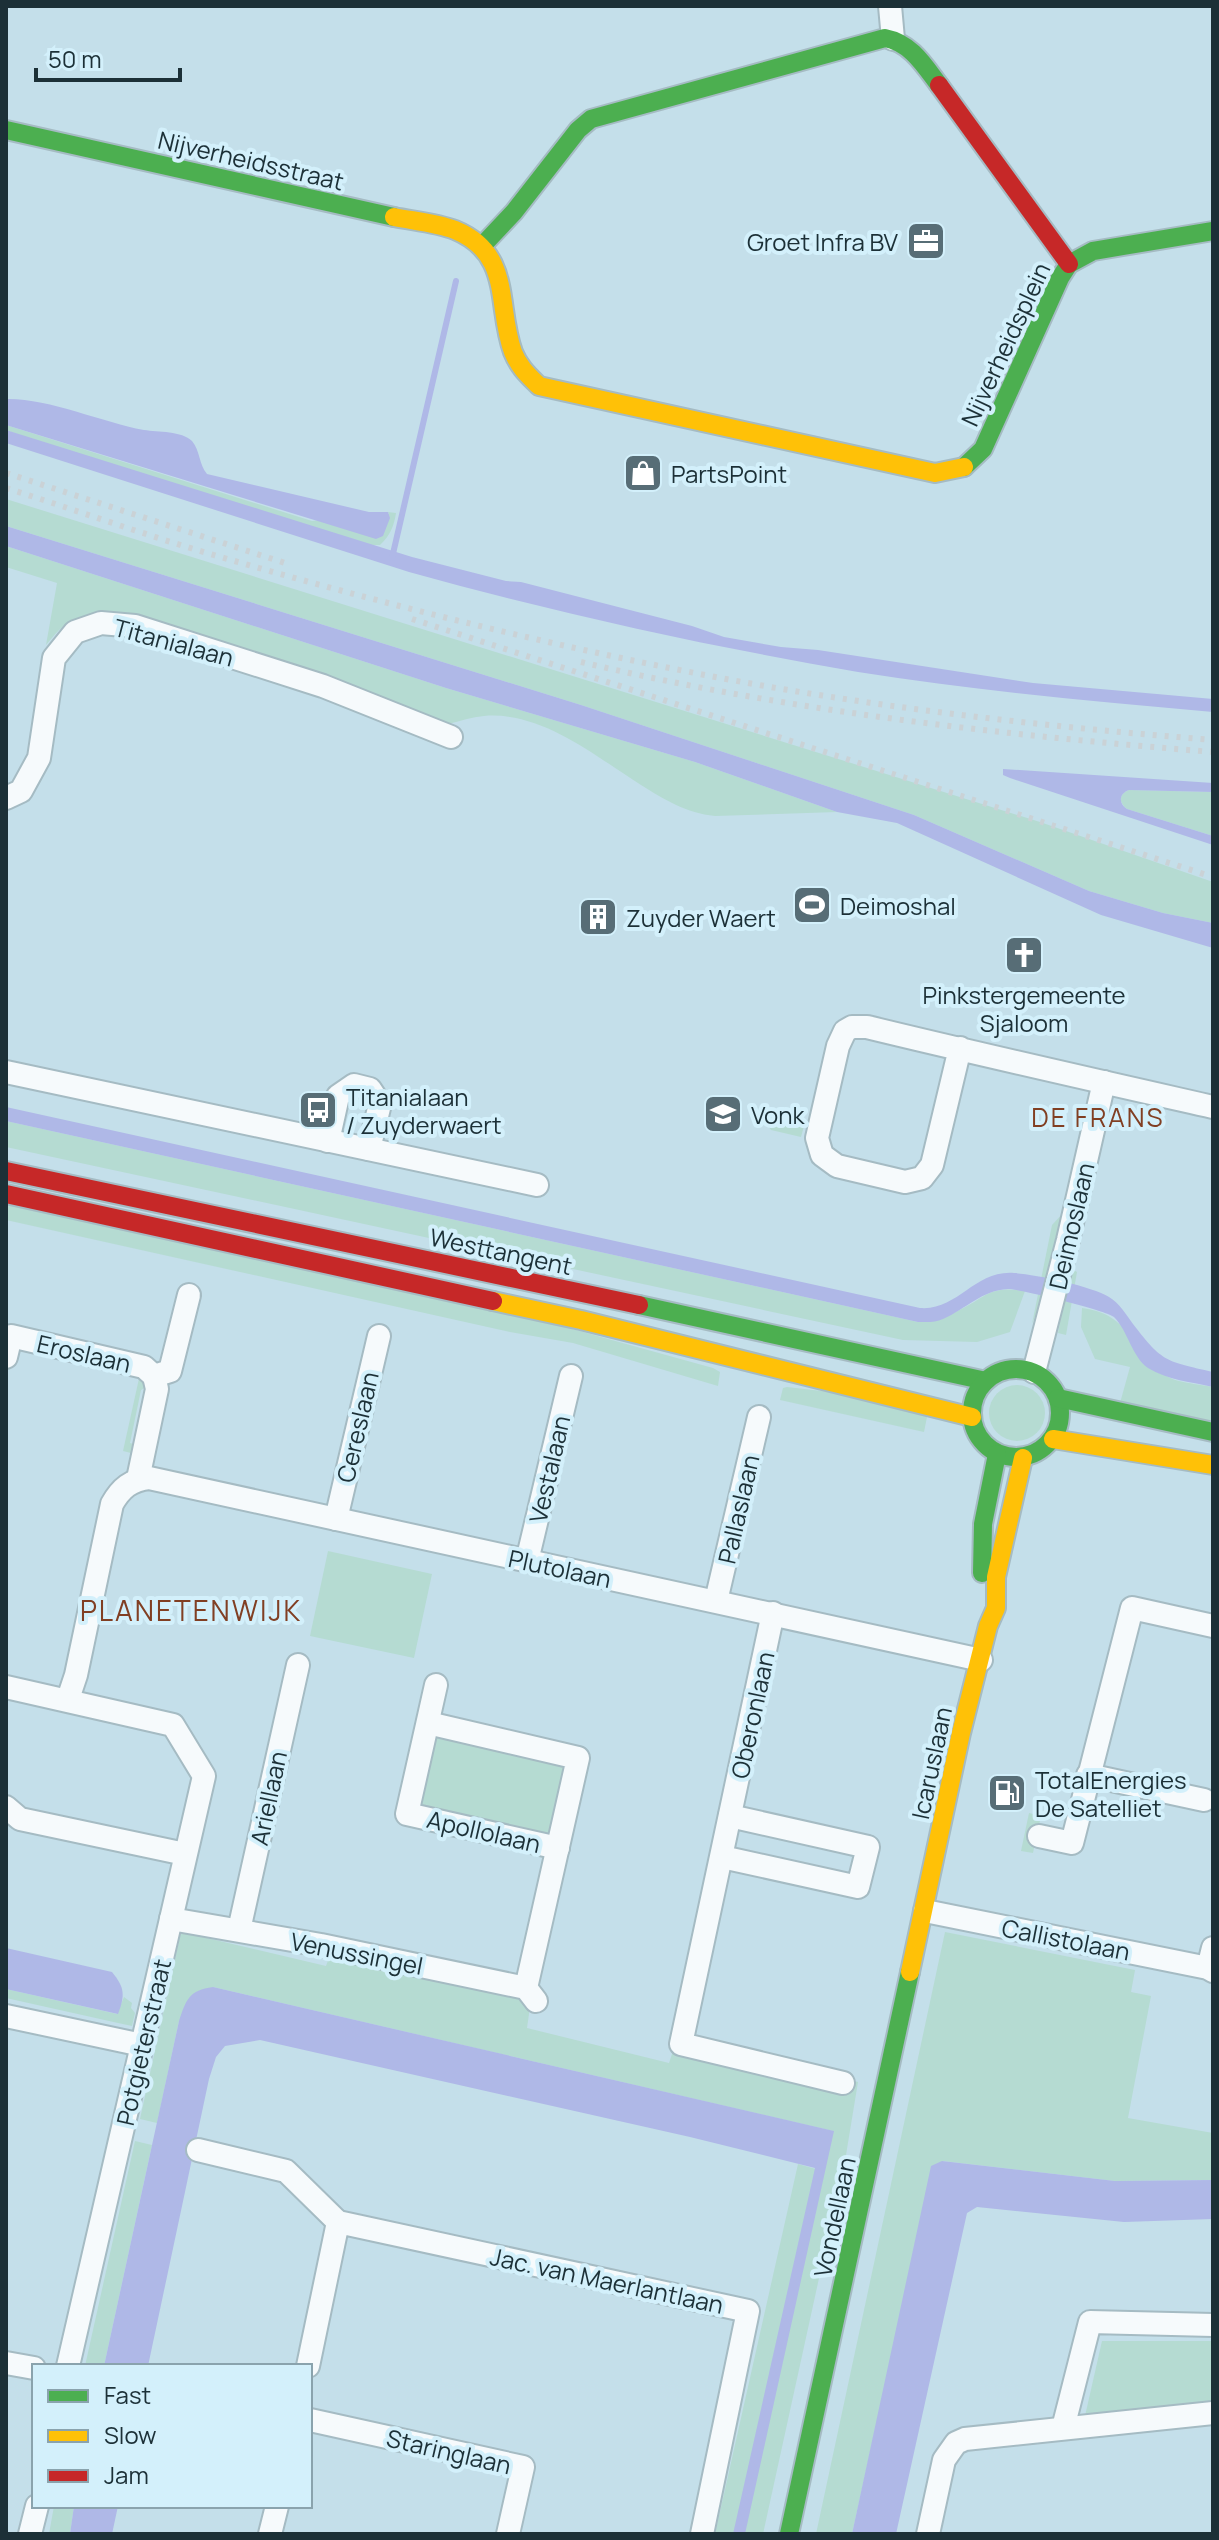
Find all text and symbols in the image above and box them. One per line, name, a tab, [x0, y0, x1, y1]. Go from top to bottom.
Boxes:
scale bar	[36, 32, 180, 82]
text: 50 m	[48, 42, 102, 75]
street label: Nijverheidsstraat	[155, 123, 347, 197]
office icon: Groet Infra BV	[905, 220, 947, 262]
place label: Groet Infra BV	[747, 225, 899, 258]
street label: Nijverheidsplein	[953, 257, 1057, 431]
shop icon: PartsPoint	[622, 452, 664, 494]
place label: PartsPoint	[671, 457, 787, 490]
street label: Titanialaan	[111, 610, 237, 674]
sports icon: Deimoshal	[791, 884, 833, 926]
place label: Deimoshal	[840, 889, 956, 922]
building icon: Zuyder Waert	[577, 896, 619, 938]
place label: Zuyder Waert	[626, 901, 776, 934]
church icon: Pinkstergemeente Sjaloom	[1003, 934, 1045, 976]
place label: Pinkstergemeente Sjaloom	[922, 978, 1126, 1039]
place label: Titanialaan / Zuyderwaert	[346, 1080, 502, 1141]
bus stop icon: Titanialaan / Zuyderwaert	[297, 1089, 339, 1131]
school or university icon: Vonk	[702, 1093, 744, 1135]
place label: Vonk	[751, 1098, 805, 1131]
district label: DE FRANS	[1031, 1099, 1165, 1135]
street label: Deimoslaan	[1040, 1159, 1102, 1293]
street label: Westtangent	[427, 1220, 575, 1282]
street label: Eroslaan	[34, 1326, 134, 1380]
street label: Cereslaan	[328, 1368, 386, 1486]
street label: Vestalaan	[521, 1412, 577, 1526]
street label: Pallaslaan	[709, 1451, 767, 1567]
street label: Plutolaan	[506, 1541, 614, 1595]
district label: PLANETENWIJK	[80, 1591, 302, 1629]
street label: Oberonlaan	[722, 1648, 782, 1782]
street label: Icaruslaan	[903, 1704, 959, 1822]
street label: Ariellaan	[242, 1748, 294, 1848]
place label: TotalEnergies De Satelliet	[1035, 1763, 1187, 1824]
fuel station icon: TotalEnergies De Satelliet	[986, 1772, 1028, 1814]
street label: Apollolaan	[424, 1802, 544, 1860]
street label: Callistolaan	[999, 1910, 1133, 1968]
street label: Venussingel	[288, 1924, 426, 1982]
street label: Potgieterstraat	[108, 1955, 178, 2129]
street label: Vondellaan	[805, 2154, 863, 2280]
street label: Jac. van Maerlantlaan	[487, 2239, 727, 2321]
legend	[32, 2364, 312, 2508]
text: Fast	[104, 2378, 151, 2411]
text: Slow	[104, 2418, 157, 2451]
street label: Staringlaan	[383, 2421, 515, 2481]
text: Jam	[104, 2458, 149, 2491]

